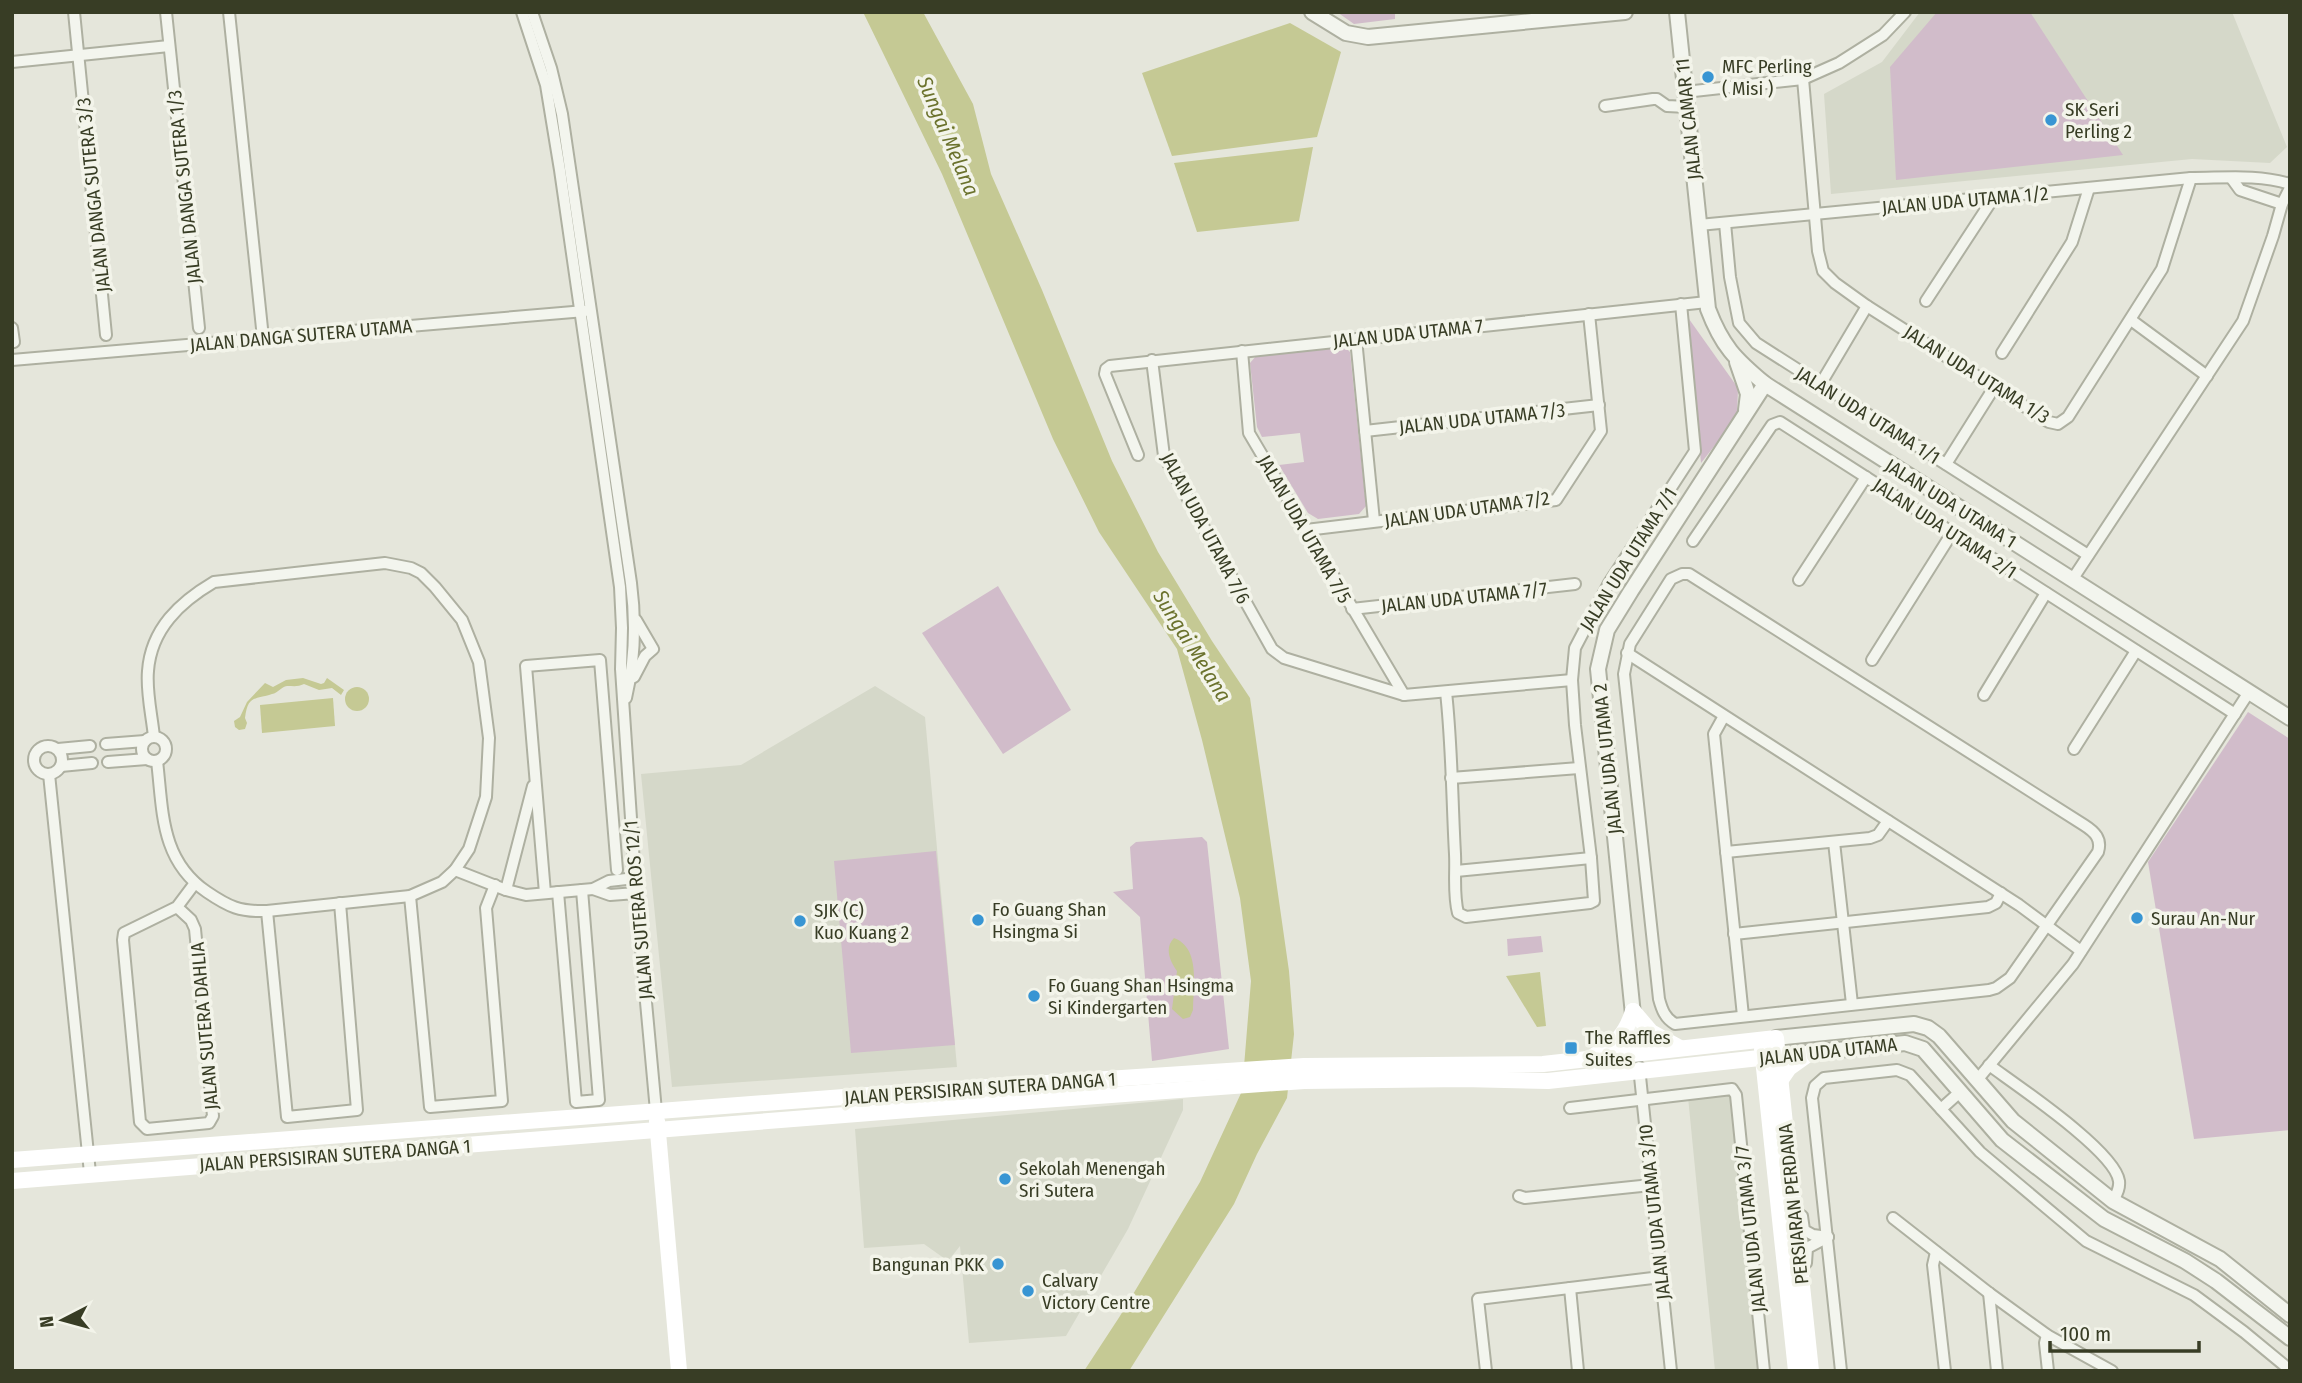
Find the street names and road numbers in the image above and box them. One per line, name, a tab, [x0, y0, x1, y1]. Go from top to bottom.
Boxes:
street label: JALAN CAMAR 11	[1671, 57, 1706, 181]
street label: JALAN DANGA SUTERA 1/3	[163, 89, 206, 285]
street label: JALAN DANGA SUTERA 3/3	[72, 97, 115, 293]
street label: JALAN UDA UTAMA 1/2	[1881, 182, 2049, 219]
street label: JALAN DANGA SUTERA UTAMA	[189, 314, 413, 357]
street label: JALAN UDA UTAMA 7	[1332, 314, 1485, 353]
street label: JALAN UDA UTAMA 1/3	[1900, 320, 2054, 429]
street label: JALAN UDA UTAMA 1/1	[1791, 362, 1944, 469]
street label: JALAN UDA UTAMA 7/3	[1398, 398, 1566, 439]
street label: JALAN UDA UTAMA 7/6	[1156, 449, 1255, 608]
street label: JALAN UDA UTAMA 7/5	[1253, 451, 1356, 607]
street label: JALAN UDA UTAMA 1	[1881, 454, 2021, 553]
street label: JALAN UDA UTAMA 2/1	[1869, 473, 2021, 583]
street label: JALAN UDA UTAMA 7/1	[1575, 483, 1682, 635]
street label: JALAN UDA UTAMA 7/2	[1383, 487, 1551, 532]
street label: JALAN UDA UTAMA 7/7	[1380, 577, 1548, 618]
street label: JALAN UDA UTAMA 2	[1588, 682, 1627, 835]
street label: JALAN SUTERA ROS 12/1	[619, 819, 658, 1000]
street label: JALAN SUTERA DAHLIA	[186, 941, 223, 1111]
street label: JALAN UDA UTAMA	[1758, 1033, 1898, 1070]
street label: JALAN PERSISIRAN SUTERA DANGA 1	[844, 1068, 1117, 1109]
street label: PERSIARAN PERDANA	[1774, 1122, 1813, 1285]
street label: JALAN UDA UTAMA 3/10	[1634, 1123, 1675, 1301]
street label: JALAN PERSISIRAN SUTERA DANGA 1	[199, 1135, 472, 1176]
street label: JALAN UDA UTAMA 3/7	[1730, 1144, 1771, 1314]

